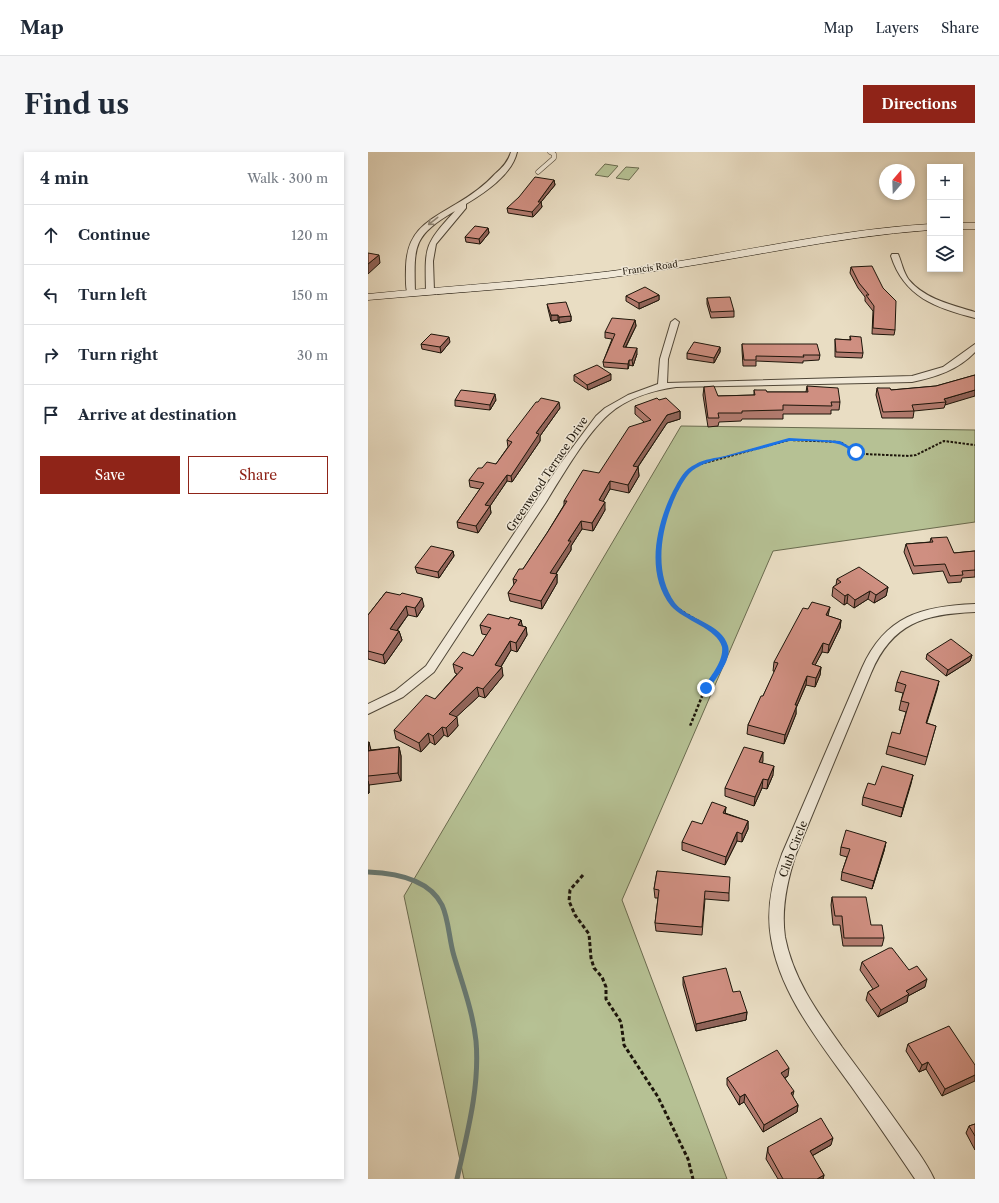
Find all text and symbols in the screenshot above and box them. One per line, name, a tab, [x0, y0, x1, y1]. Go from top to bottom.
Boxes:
text: Map	[20, 16, 64, 39]
text: Map	[823, 19, 853, 37]
text: Layers	[875, 19, 919, 37]
text: Share	[941, 19, 979, 37]
button: Directions	[863, 85, 975, 123]
text: Find us	[24, 87, 129, 121]
north arrow	[879, 164, 915, 200]
map controls	[927, 164, 963, 272]
button: +	[927, 164, 963, 200]
text: 4 min	[40, 168, 89, 188]
text: Walk · 300 m	[247, 170, 328, 186]
button: −	[927, 200, 963, 236]
one-way arrow	[428, 217, 439, 225]
icon: ahead	[40, 224, 62, 246]
text: Continue	[78, 225, 150, 244]
text: 120 m	[291, 227, 328, 243]
button: layers	[927, 236, 963, 272]
street label: Francis Road	[621, 258, 679, 277]
icon: left	[40, 284, 62, 306]
text: Turn left	[78, 285, 147, 304]
text: 150 m	[292, 287, 328, 303]
icon: right	[40, 344, 62, 366]
text: Turn right	[78, 345, 158, 364]
text: 30 m	[297, 347, 328, 363]
icon: arrive	[40, 404, 62, 426]
text: Arrive at destination	[78, 405, 237, 424]
street label: Greenwood Terrace Drive	[503, 414, 591, 534]
route start	[847, 443, 865, 461]
button: Save	[40, 456, 180, 494]
button: Share	[188, 456, 328, 494]
route end	[697, 679, 715, 697]
street label: Club Circle	[776, 819, 810, 879]

